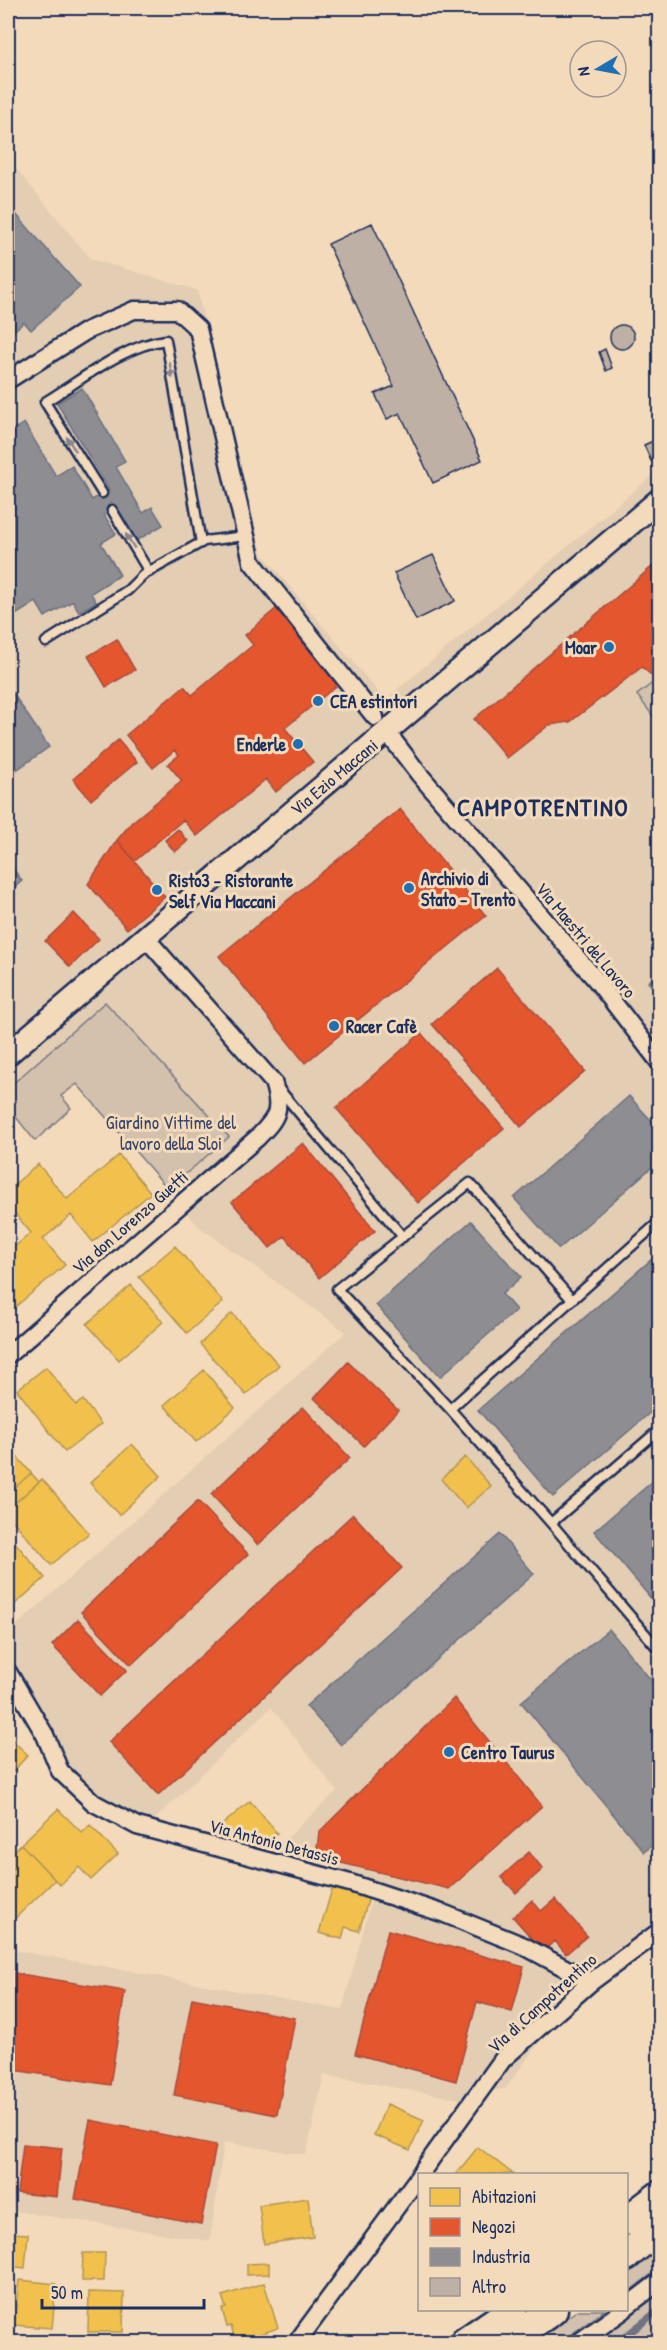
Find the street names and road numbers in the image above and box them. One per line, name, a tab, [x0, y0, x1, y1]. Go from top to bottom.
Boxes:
street label: Via Ezio Maccani	[285, 733, 383, 821]
street label: Via Maestri del Lavoro	[530, 877, 642, 1003]
street label: Via don Lorenzo Guetti	[66, 1164, 194, 1280]
street label: Via Antonio Detassis	[207, 1813, 342, 1871]
street label: Via di Campotrentino	[482, 1947, 602, 2059]

